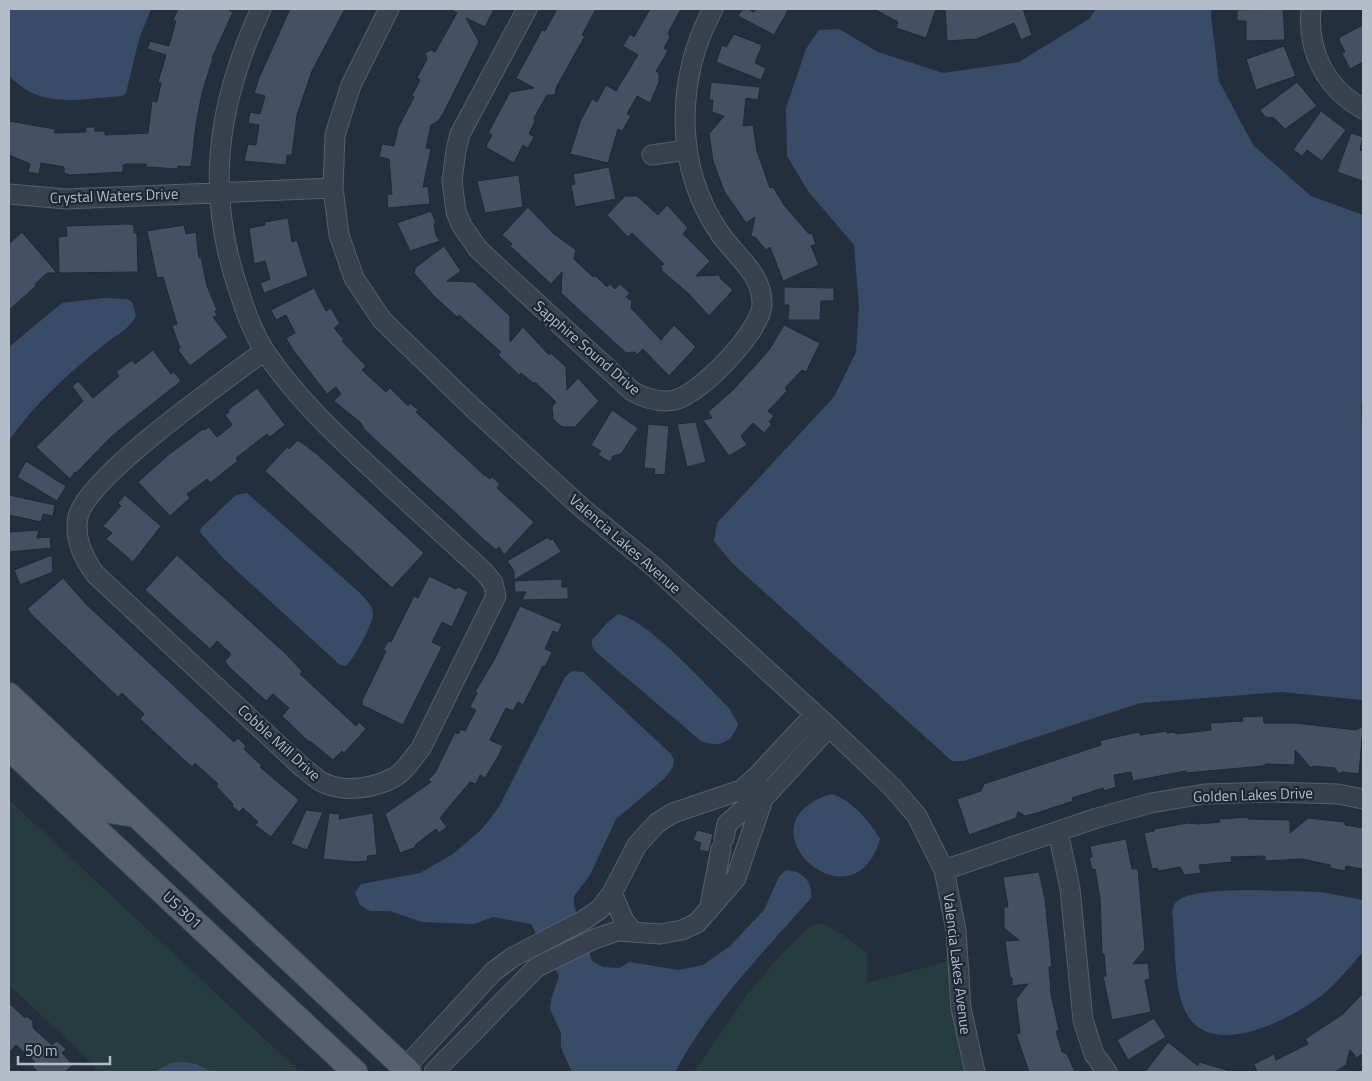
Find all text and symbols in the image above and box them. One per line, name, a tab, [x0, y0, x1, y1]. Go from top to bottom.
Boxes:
street label: Crystal Waters Drive	[49, 182, 179, 209]
street label: Sapphire Sound Drive	[529, 295, 646, 401]
street label: Valencia Lakes Avenue	[564, 488, 686, 599]
street label: Cobble Mill Drive	[233, 699, 326, 786]
street label: Golden Lakes Drive	[1193, 781, 1313, 808]
street label: US 301	[158, 885, 207, 934]
street label: Valencia Lakes Avenue	[937, 892, 978, 1036]
scale bar	[18, 1034, 110, 1066]
text: 50 m	[25, 1039, 58, 1062]

